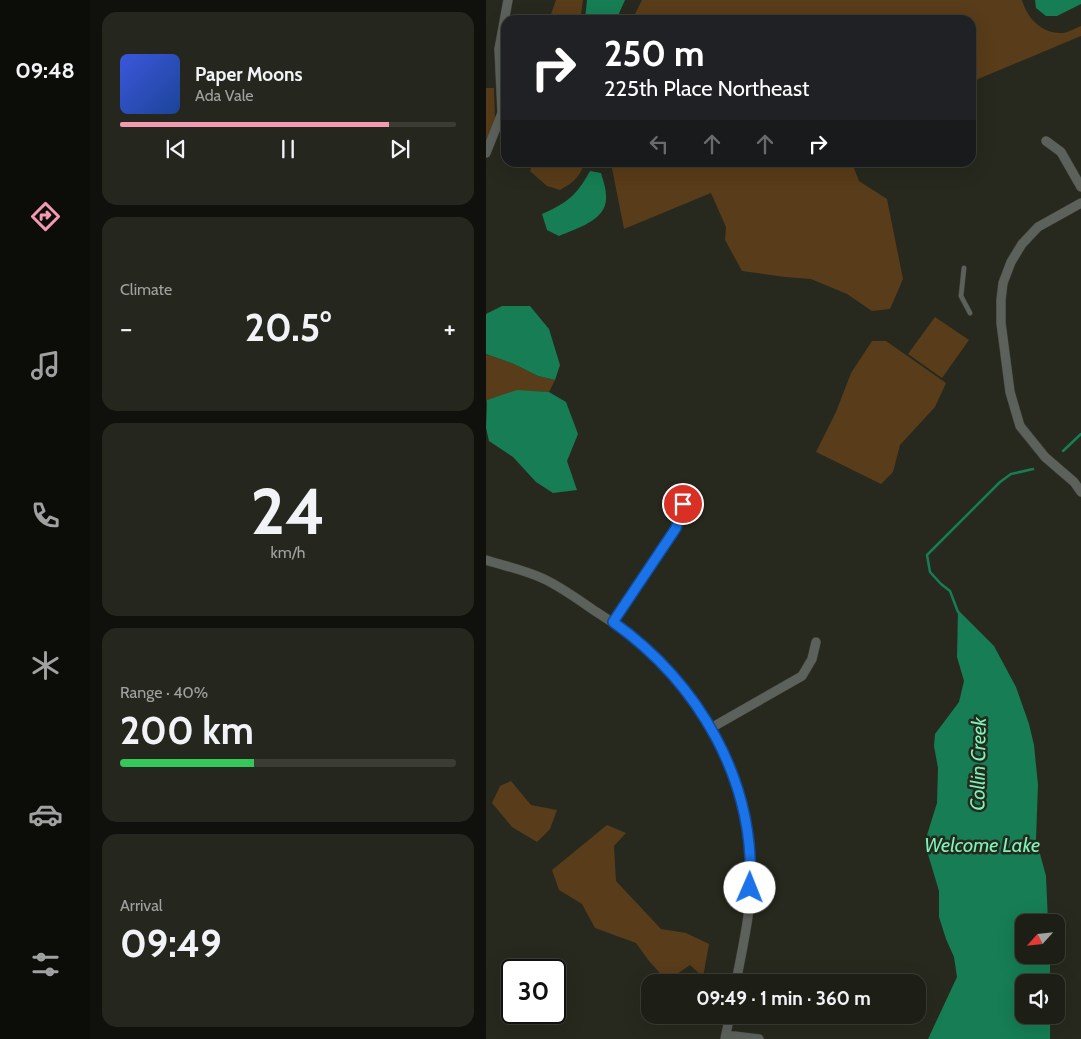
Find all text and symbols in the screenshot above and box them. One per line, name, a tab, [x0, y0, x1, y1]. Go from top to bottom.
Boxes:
text: 250 m	[604, 32, 704, 75]
icon: right	[521, 35, 586, 100]
text: 09:48	[15, 57, 75, 84]
text: Paper Moons	[195, 63, 303, 86]
text: 225th Place Northeast	[604, 75, 809, 102]
text: Ada Vale	[195, 86, 254, 105]
icon: left	[645, 130, 673, 158]
icon: ahead	[698, 130, 726, 158]
icon: ahead	[751, 130, 779, 158]
icon: right	[804, 130, 832, 158]
icon: previous	[162, 135, 190, 163]
icon: pause	[274, 135, 302, 163]
icon: next	[386, 135, 414, 163]
icon: directions	[28, 199, 63, 234]
text: Climate	[120, 280, 172, 299]
text: 20.5°	[245, 304, 331, 351]
text: −	[120, 311, 132, 345]
text: +	[444, 311, 456, 345]
icon: music	[28, 348, 63, 383]
text: 24	[251, 471, 325, 550]
pin	[662, 483, 704, 525]
icon: arrive	[669, 490, 697, 518]
icon: phone	[28, 498, 63, 533]
text: km/h	[270, 543, 306, 562]
icon: climate	[28, 648, 63, 683]
text: Range · 40%	[120, 683, 208, 702]
text: 200 km	[120, 707, 254, 754]
water label: Collin Creek	[965, 716, 991, 811]
icon: car	[28, 797, 63, 832]
water label: Welcome Lake	[924, 833, 1040, 857]
position arrow	[723, 861, 775, 913]
text: Arrival	[120, 896, 163, 915]
north arrow	[1015, 914, 1065, 964]
map controls	[1015, 914, 1065, 1024]
text: 09:49	[120, 920, 222, 967]
icon: filters	[28, 947, 63, 982]
speed limit sign: 30	[501, 959, 566, 1024]
button: sound	[1015, 974, 1065, 1024]
text: 09:49 · 1 min · 360 m	[696, 987, 871, 1010]

